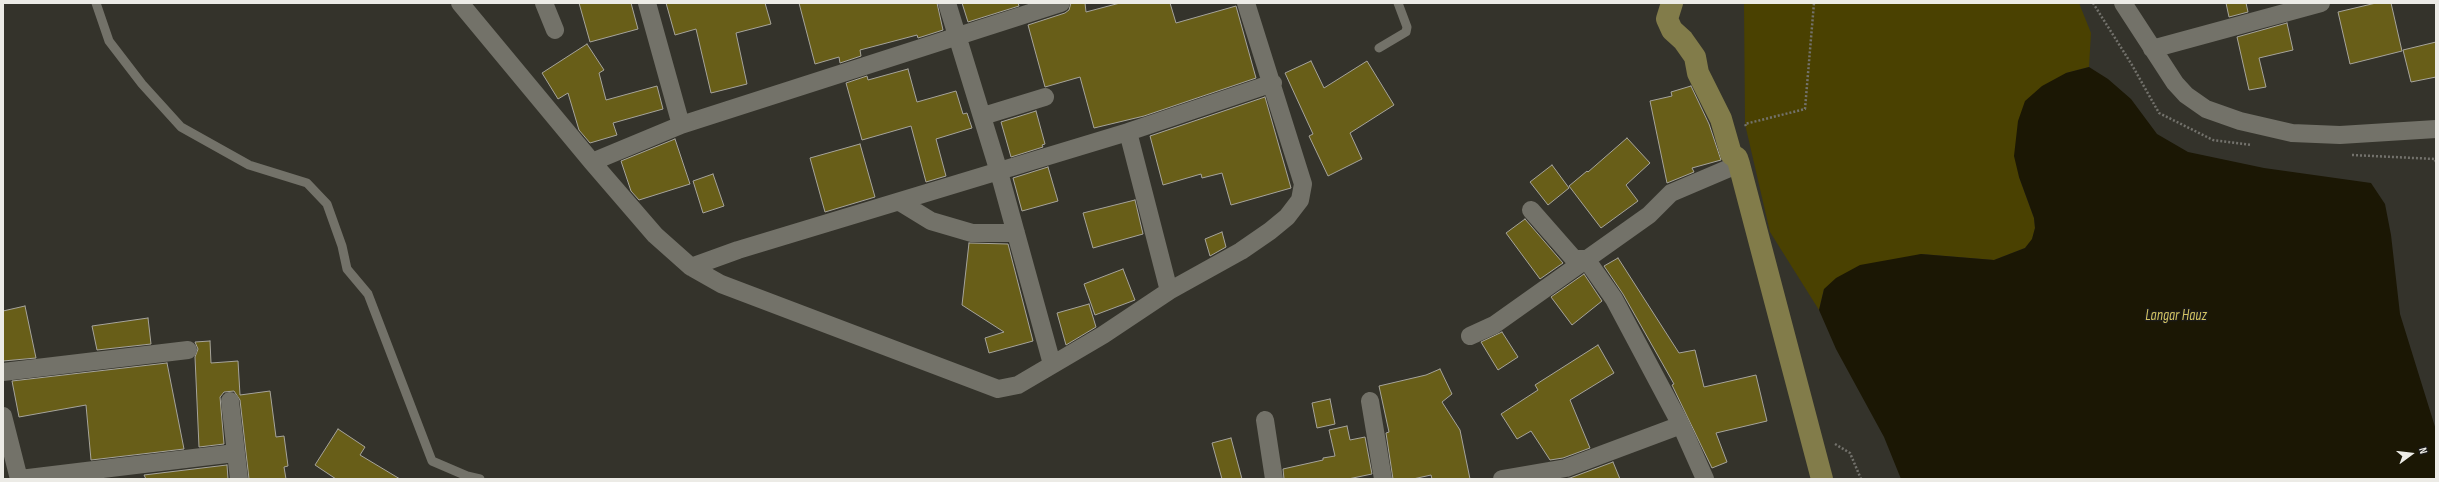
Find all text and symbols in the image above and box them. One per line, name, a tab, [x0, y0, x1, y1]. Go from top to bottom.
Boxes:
water label: Langar Hauz	[2145, 307, 2207, 325]
north arrow	[2391, 434, 2431, 474]
text: N	[2416, 446, 2430, 455]

